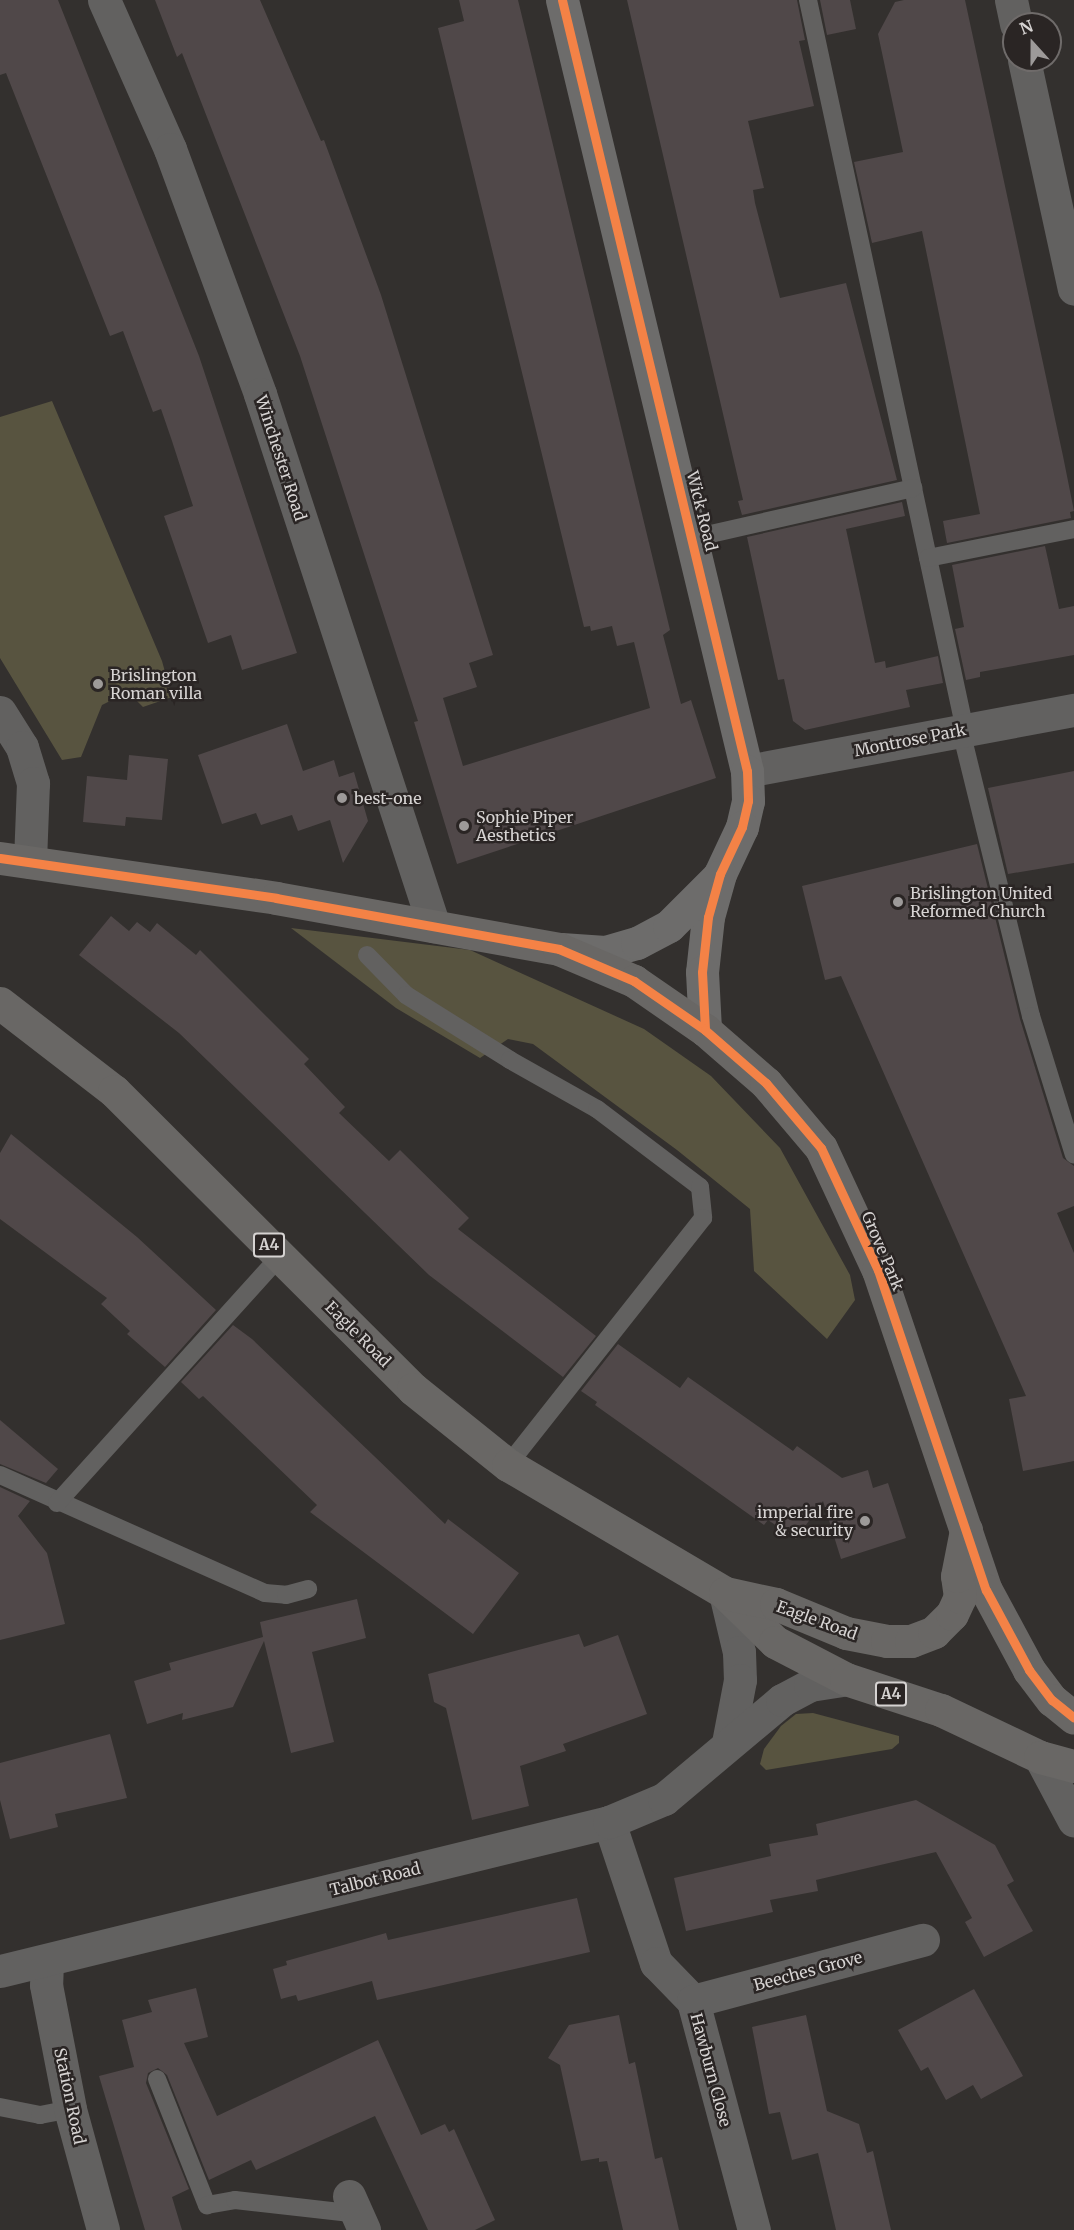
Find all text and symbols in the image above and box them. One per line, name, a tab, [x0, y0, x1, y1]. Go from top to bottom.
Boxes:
north arrow	[1002, 12, 1062, 72]
text: N	[1017, 15, 1036, 39]
street label: Winchester Road	[252, 393, 310, 523]
street label: Wick Road	[683, 469, 721, 553]
place label: Brislington Roman villa	[110, 665, 202, 703]
marker: Brislington Roman villa	[91, 677, 105, 691]
street label: Montrose Park	[852, 720, 968, 760]
place label: best-one	[354, 788, 421, 808]
marker: best-one	[335, 791, 349, 805]
place label: Sophie Piper Aesthetics	[476, 807, 573, 845]
marker: Sophie Piper Aesthetics	[457, 819, 471, 833]
place label: Brislington United Reformed Church	[910, 883, 1052, 921]
marker: Brislington United Reformed Church	[891, 895, 905, 909]
street label: Grove Park	[858, 1209, 908, 1293]
road number: A4	[252, 1233, 286, 1257]
street label: Eagle Road	[321, 1297, 395, 1371]
place label: imperial fire & security	[757, 1502, 853, 1540]
marker: imperial fire & security	[858, 1514, 872, 1528]
street label: Eagle Road	[774, 1596, 860, 1644]
road number: A4	[874, 1682, 908, 1706]
street label: Talbot Road	[328, 1858, 422, 1900]
street label: Beeches Grove	[752, 1947, 864, 1995]
street label: Hawburn Close	[687, 2011, 735, 2129]
street label: Station Road	[50, 2046, 90, 2146]

